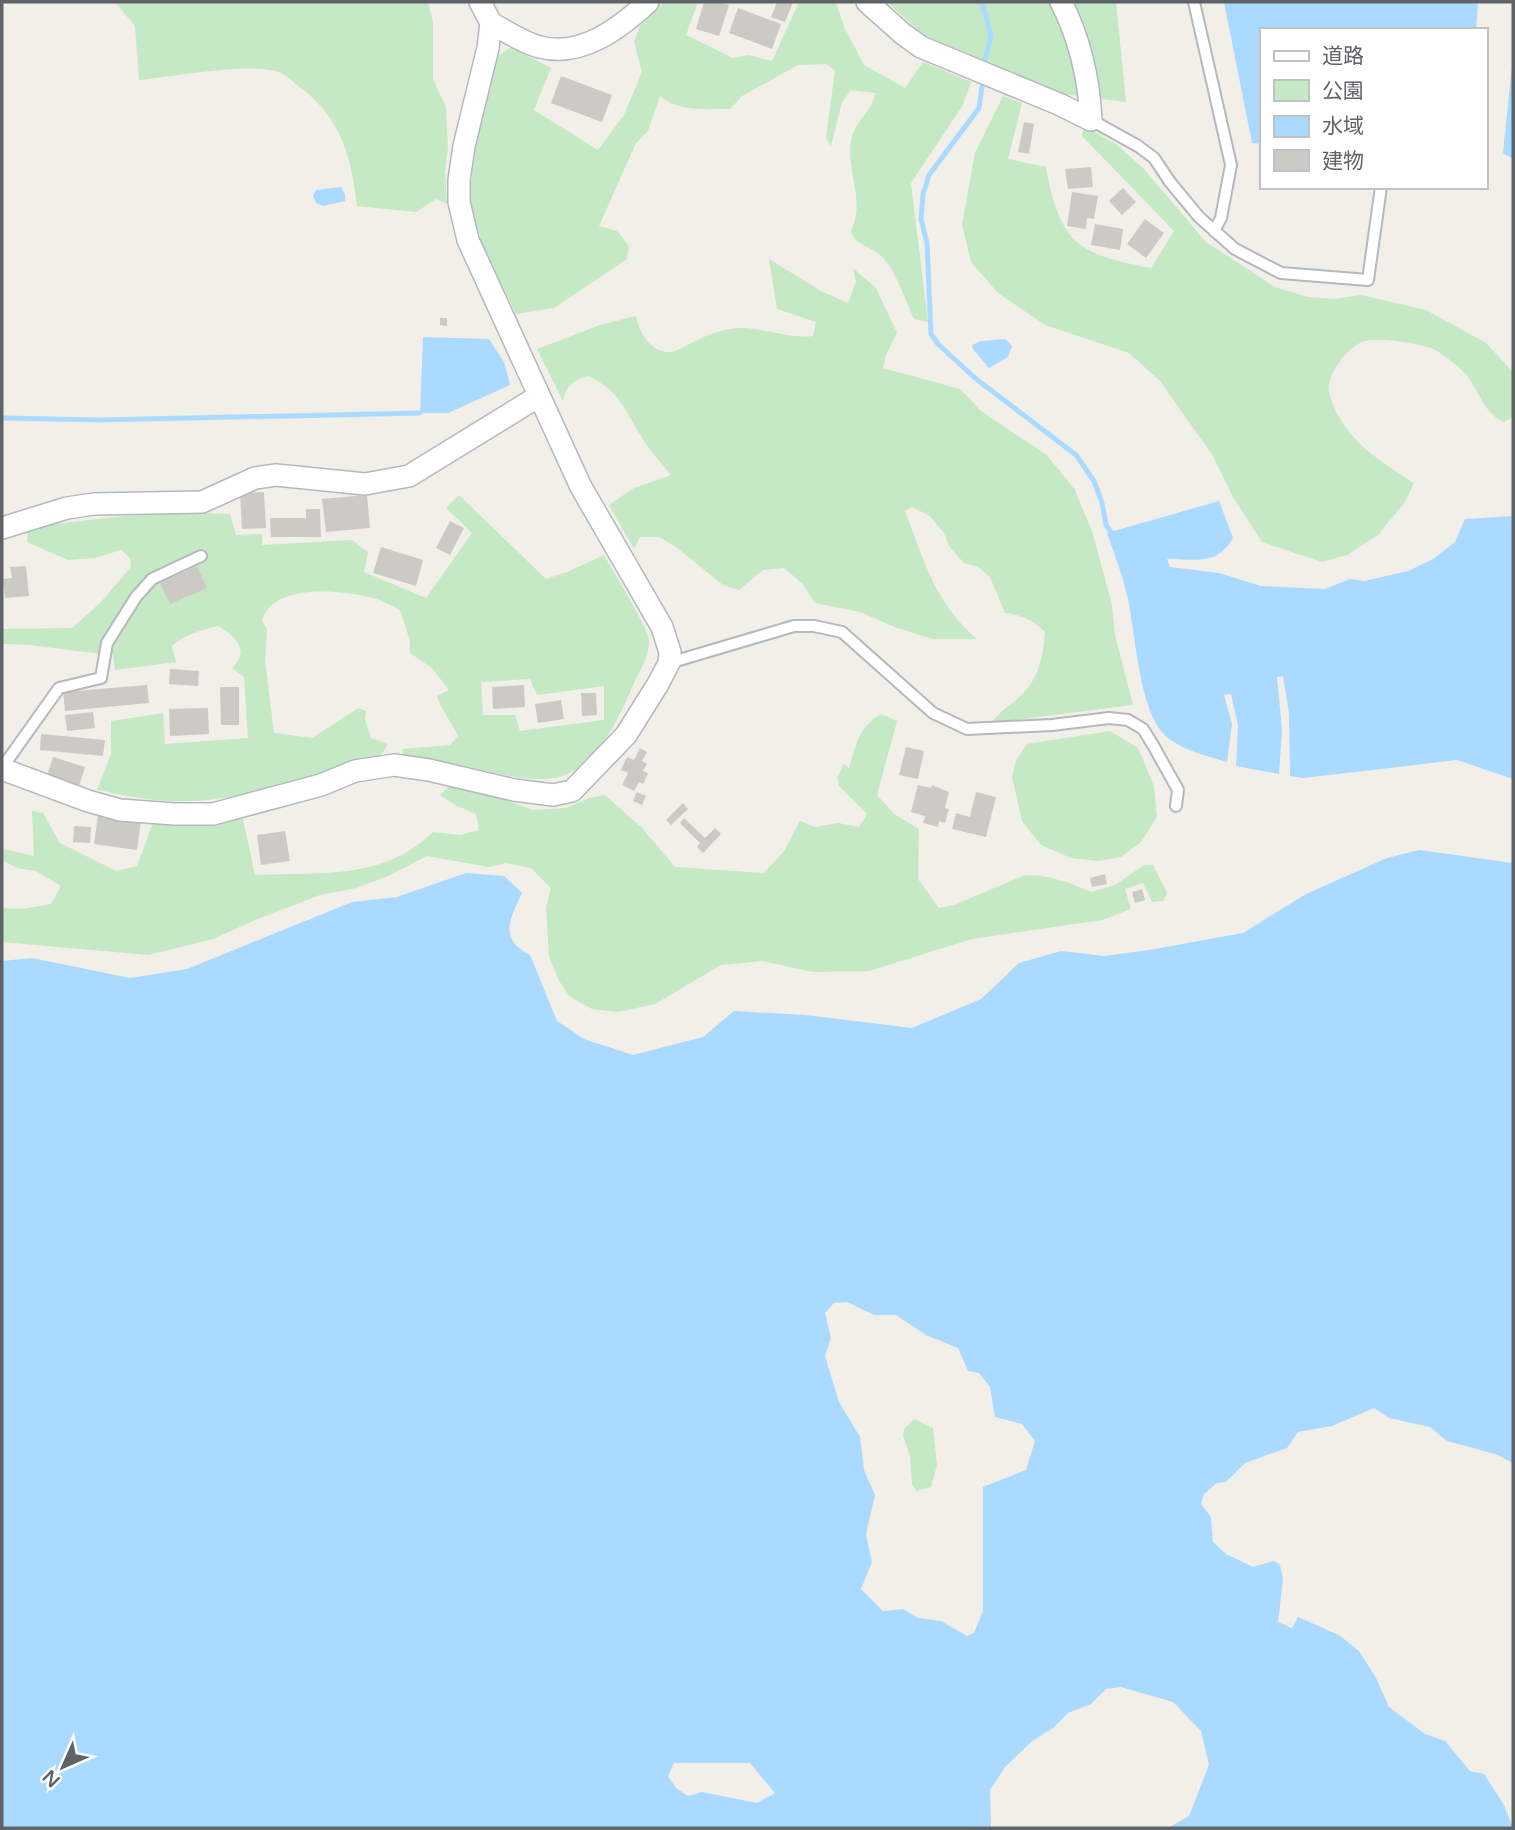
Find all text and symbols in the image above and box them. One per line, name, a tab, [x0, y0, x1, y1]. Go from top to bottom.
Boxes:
legend	[1260, 28, 1487, 189]
text: 道路	[1322, 44, 1364, 69]
text: 公園	[1322, 79, 1364, 104]
text: 水域	[1322, 114, 1364, 139]
text: 建物	[1322, 149, 1364, 174]
north arrow	[28, 1732, 98, 1802]
text: N	[39, 1765, 65, 1791]

